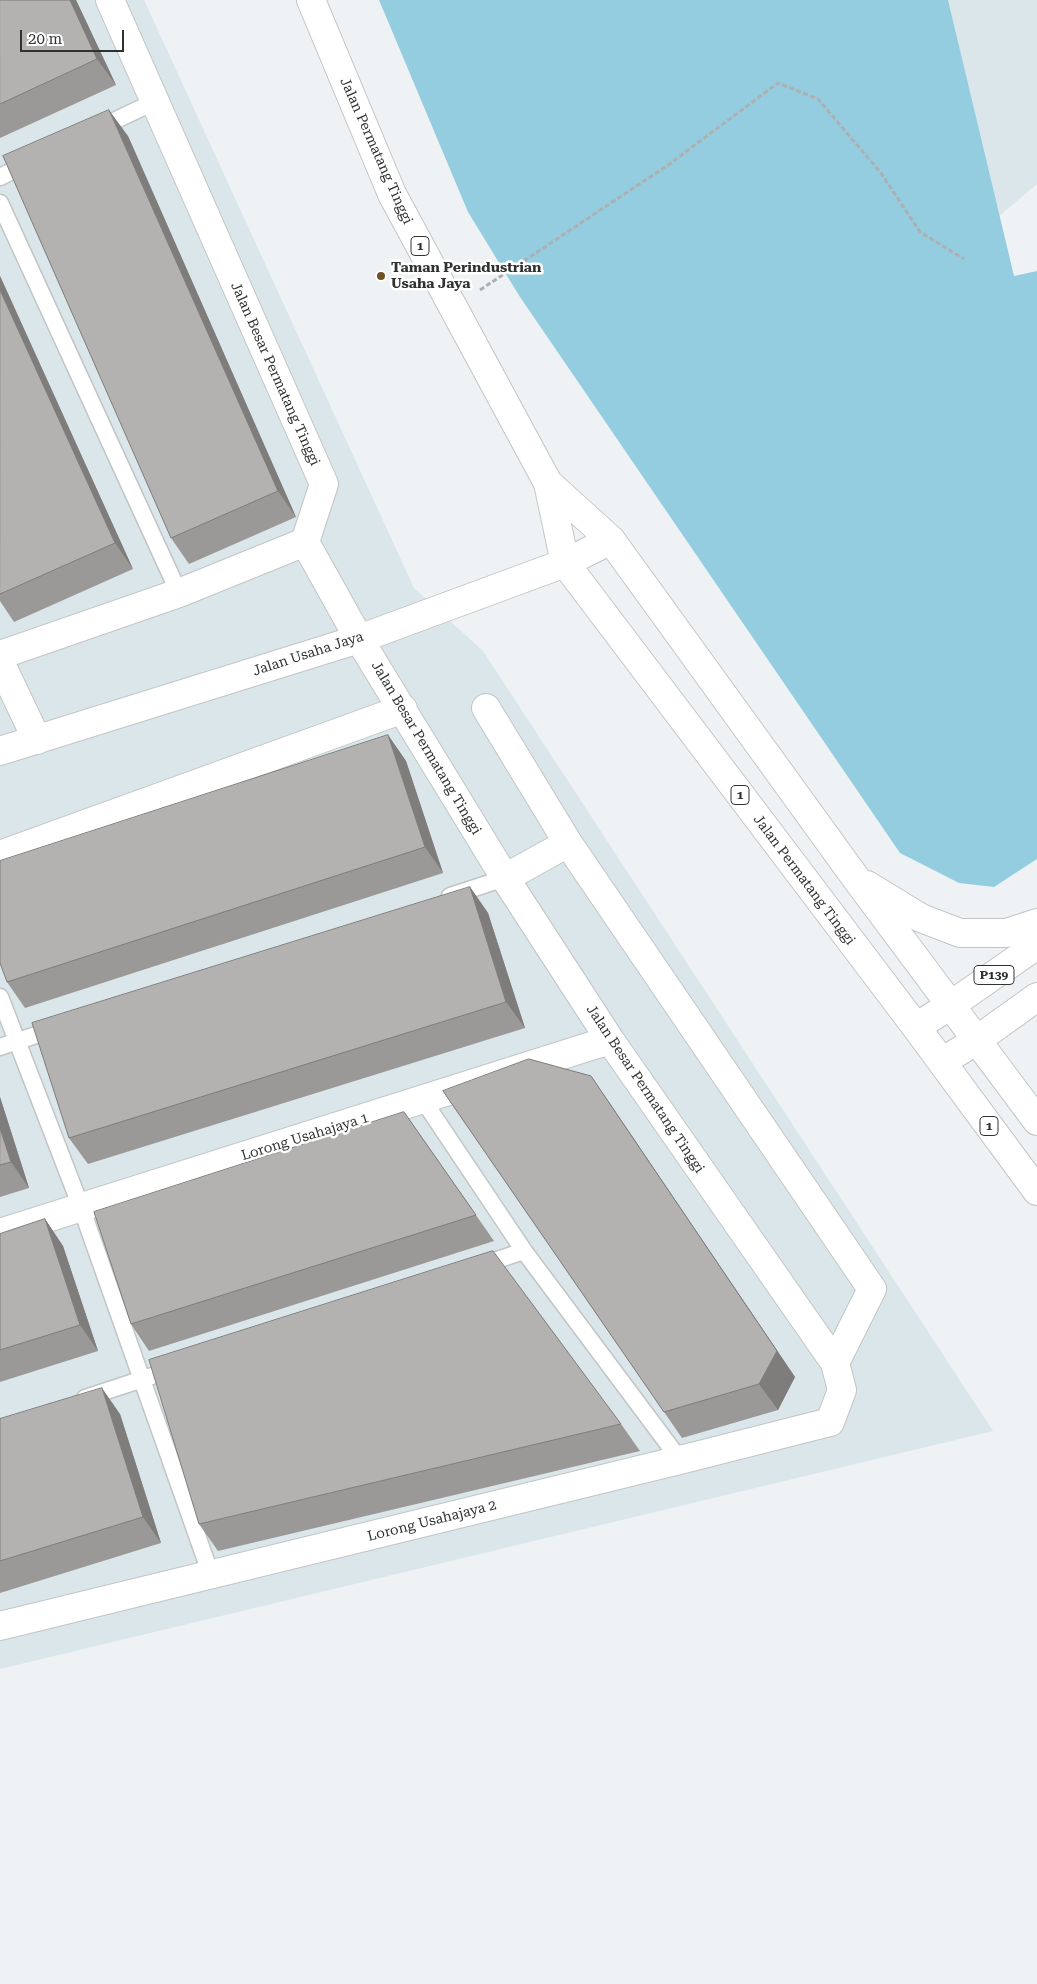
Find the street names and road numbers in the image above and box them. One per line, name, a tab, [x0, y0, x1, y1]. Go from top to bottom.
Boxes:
street label: Jalan Permatang Tinggi	[336, 75, 416, 227]
road number: 1	[411, 237, 429, 256]
street label: Jalan Besar Permatang Tinggi	[227, 280, 323, 468]
street label: Jalan Usaha Jaya	[251, 628, 365, 680]
street label: Jalan Besar Permatang Tinggi	[368, 658, 484, 838]
road number: 1	[731, 786, 749, 804]
street label: Jalan Permatang Tinggi	[750, 812, 858, 948]
road number: P139	[974, 966, 1014, 984]
street label: Jalan Besar Permatang Tinggi	[582, 1002, 708, 1176]
street label: Lorong Usahajaya 1	[239, 1110, 371, 1164]
road number: 1	[980, 1116, 998, 1136]
street label: Lorong Usahajaya 2	[366, 1497, 498, 1545]

